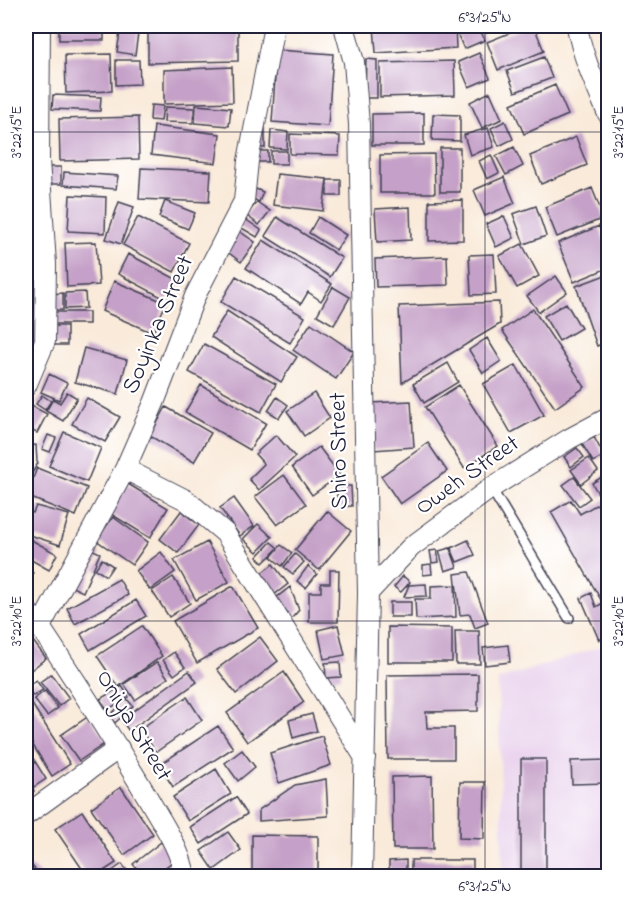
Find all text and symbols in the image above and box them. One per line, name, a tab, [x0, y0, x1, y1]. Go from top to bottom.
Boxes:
text: 6°31'25"N	[459, 7, 511, 29]
text: 3°22'15"E	[6, 106, 28, 158]
text: 3°22'15"E	[608, 106, 630, 158]
street label: Soyinka Street	[114, 250, 205, 400]
street label: Shiro Street	[321, 392, 359, 510]
street label: Oweh Street	[409, 427, 527, 525]
text: 3°22'10"E	[6, 596, 28, 646]
text: 3°22'10"E	[608, 596, 630, 646]
street label: Oniya Street	[85, 664, 180, 789]
text: 6°31'25"N	[459, 876, 511, 898]

